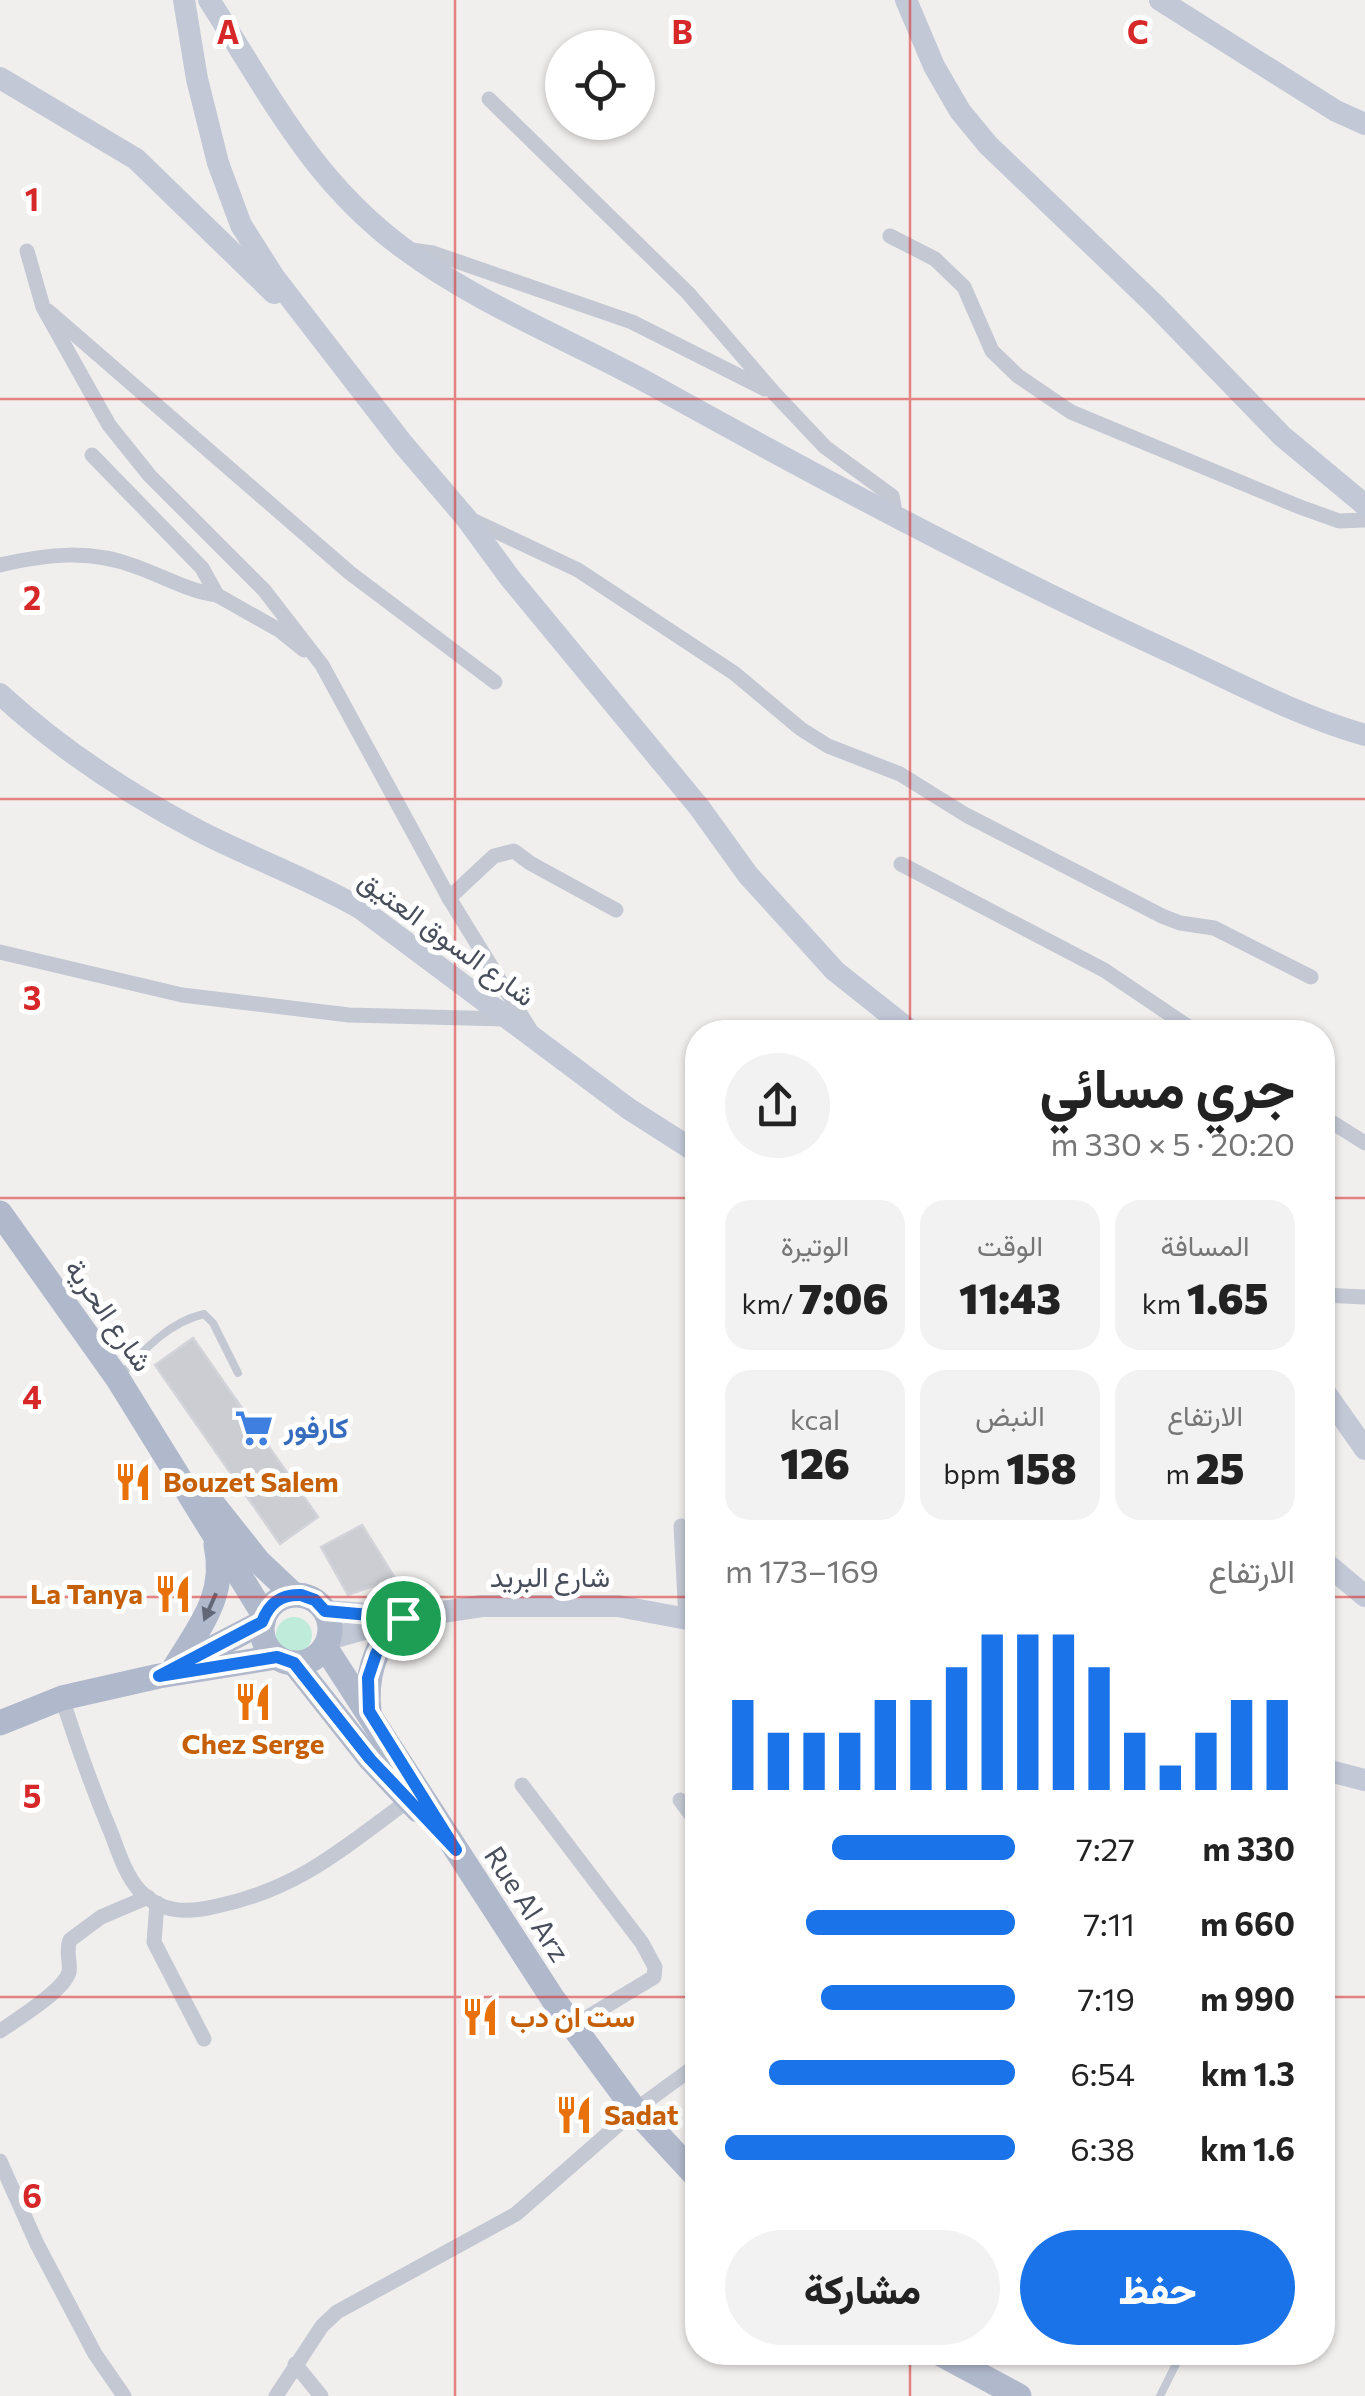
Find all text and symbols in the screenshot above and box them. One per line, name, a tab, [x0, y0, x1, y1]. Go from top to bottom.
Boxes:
text: A	[217, 11, 240, 51]
text: B	[671, 11, 693, 51]
text: C	[1127, 11, 1149, 51]
map controls	[545, 30, 655, 140]
button: locate	[545, 30, 655, 140]
text: 1	[25, 178, 39, 218]
text: 2	[23, 577, 41, 617]
street label: شارع السوق العتيق	[351, 862, 542, 1015]
text: 3	[23, 977, 41, 1017]
text: جري مسائي	[1039, 1052, 1295, 1119]
button: share	[725, 1053, 830, 1158]
text: 20:20 · 5 × 330 m	[1050, 1123, 1295, 1163]
text: الوتيرة	[781, 1228, 849, 1262]
text: الوقت	[977, 1228, 1043, 1262]
text: المسافة	[1161, 1228, 1249, 1262]
street label: شارع الحرية	[56, 1252, 161, 1379]
text: 7:06	[799, 1271, 889, 1323]
text: 11:43	[959, 1271, 1061, 1323]
text: 1.65	[1187, 1271, 1268, 1323]
text: /km	[741, 1286, 799, 1320]
text: km	[1142, 1286, 1187, 1320]
text: 4	[22, 1376, 42, 1416]
text: النبض	[975, 1398, 1045, 1432]
text: الارتفاع	[1167, 1398, 1243, 1432]
text: kcal	[790, 1402, 840, 1436]
supermarket icon: كارفور	[233, 1407, 275, 1449]
place label: كارفور	[283, 1410, 349, 1446]
text: 126	[780, 1436, 850, 1488]
text: 158	[1006, 1441, 1077, 1493]
text: 25	[1195, 1441, 1244, 1493]
text: bpm	[943, 1456, 1006, 1490]
text: m	[1166, 1456, 1195, 1490]
restaurant icon: Bouzet Salem	[112, 1461, 154, 1503]
place label: Bouzet Salem	[163, 1464, 339, 1498]
text: 169–173 m	[725, 1550, 879, 1590]
text: الارتفاع	[1208, 1550, 1295, 1590]
street label: شارع البريد	[490, 1559, 610, 1596]
restaurant icon: La Tanya	[152, 1573, 194, 1615]
place label: La Tanya	[30, 1576, 143, 1610]
pin	[361, 1576, 446, 1661]
icon: arrive	[376, 1591, 431, 1646]
one-way arrow	[202, 1592, 218, 1622]
restaurant icon: Chez Serge	[232, 1681, 274, 1723]
place label: Chez Serge	[182, 1726, 324, 1760]
text: 5	[23, 1775, 41, 1815]
text: 7:27	[1076, 1828, 1135, 1868]
text: 330 m	[1203, 1828, 1295, 1868]
street label: Rue Al Arz	[478, 1839, 578, 1967]
text: 7:11	[1083, 1903, 1135, 1943]
text: 660 m	[1200, 1903, 1295, 1943]
text: 7:19	[1077, 1978, 1135, 2018]
text: 990 m	[1200, 1978, 1295, 2018]
restaurant icon: ست ان دب	[459, 1996, 501, 2038]
place label: ست ان دب	[510, 1999, 635, 2034]
text: 6:54	[1070, 2053, 1135, 2093]
text: 1.3 km	[1201, 2053, 1295, 2093]
restaurant icon: Sadat	[553, 2094, 595, 2136]
place label: Sadat	[604, 2097, 679, 2131]
text: 6:38	[1070, 2128, 1135, 2168]
text: 1.6 km	[1200, 2128, 1295, 2168]
text: 6	[22, 2175, 42, 2215]
button: مشاركة	[725, 2230, 1000, 2345]
button: حفظ	[1020, 2230, 1295, 2345]

